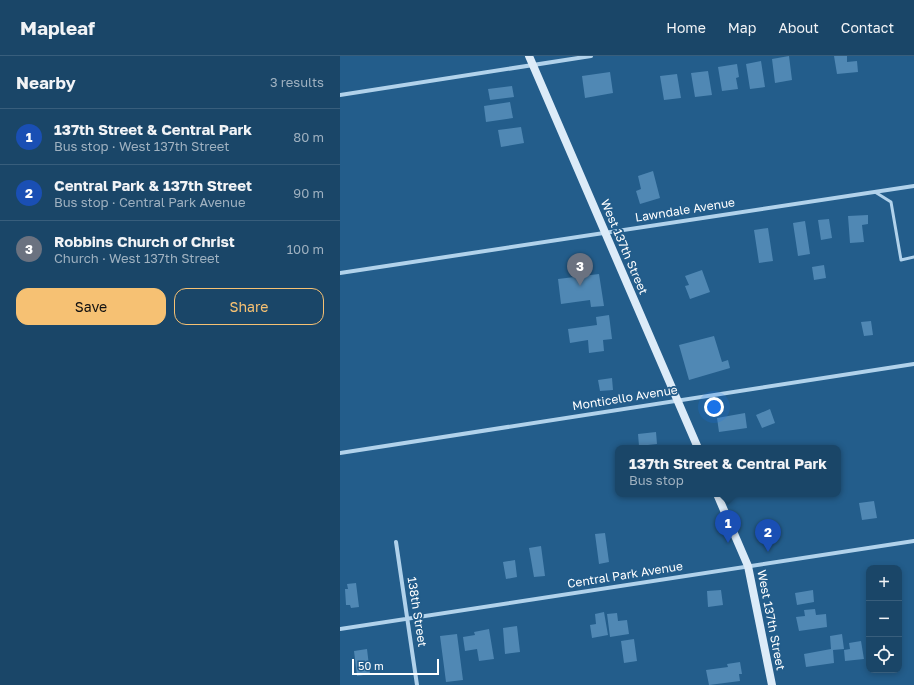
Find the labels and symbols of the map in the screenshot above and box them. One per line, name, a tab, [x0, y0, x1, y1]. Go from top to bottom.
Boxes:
street label: Lawndale Avenue	[634, 194, 736, 225]
street label: West 137th Street	[598, 197, 651, 297]
pin: 3	[567, 253, 593, 286]
street label: Monticello Avenue	[571, 382, 679, 413]
your location	[704, 397, 724, 417]
pin: 1	[715, 510, 741, 543]
pin: 2	[755, 519, 781, 552]
street label: Central Park Avenue	[566, 558, 684, 591]
street label: West 137th Street	[754, 568, 789, 672]
street label: 138th Street	[405, 576, 430, 648]
scale bar	[352, 657, 439, 676]

